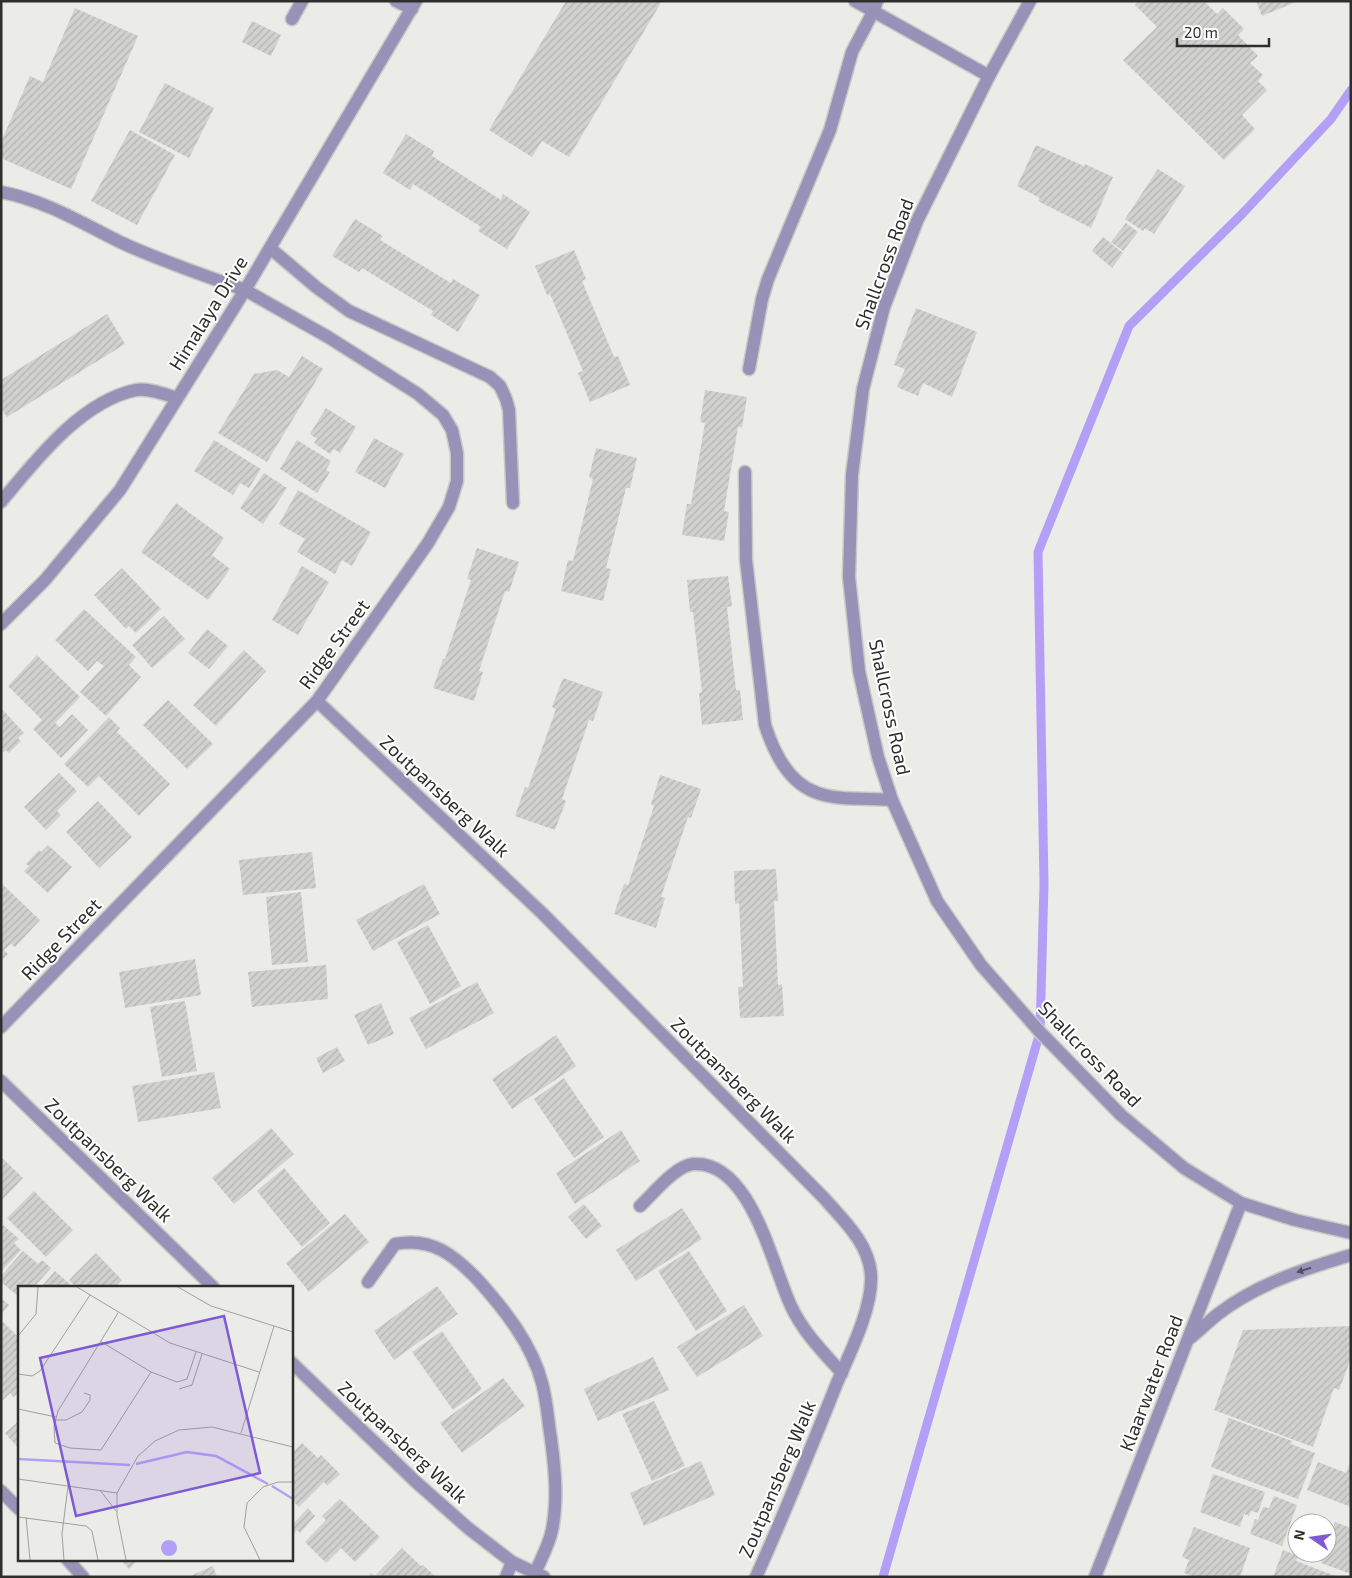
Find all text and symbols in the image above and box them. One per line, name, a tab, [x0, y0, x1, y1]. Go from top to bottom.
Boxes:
scale bar	[1177, 15, 1270, 47]
text: 20 m	[1184, 23, 1218, 41]
street label: Shallcross Road	[849, 195, 918, 333]
street label: Himalaya Drive	[163, 251, 252, 374]
street label: Ridge Street	[293, 594, 374, 693]
street label: Shallcross Road	[865, 637, 916, 777]
street label: Zoutpansberg Walk	[376, 730, 515, 862]
street label: Ridge Street	[16, 893, 105, 984]
street label: Shallcross Road	[1034, 996, 1147, 1111]
street label: Zoutpansberg Walk	[667, 1012, 802, 1148]
street label: Zoutpansberg Walk	[41, 1093, 178, 1227]
one-way arrow	[1297, 1266, 1312, 1274]
inset map	[18, 1286, 292, 1560]
street label: Klaarwater Road	[1114, 1311, 1187, 1454]
street label: Zoutpansberg Walk	[334, 1376, 473, 1508]
street label: Zoutpansberg Walk	[733, 1396, 820, 1561]
north arrow	[1287, 1513, 1337, 1563]
text: N	[1289, 1528, 1308, 1542]

